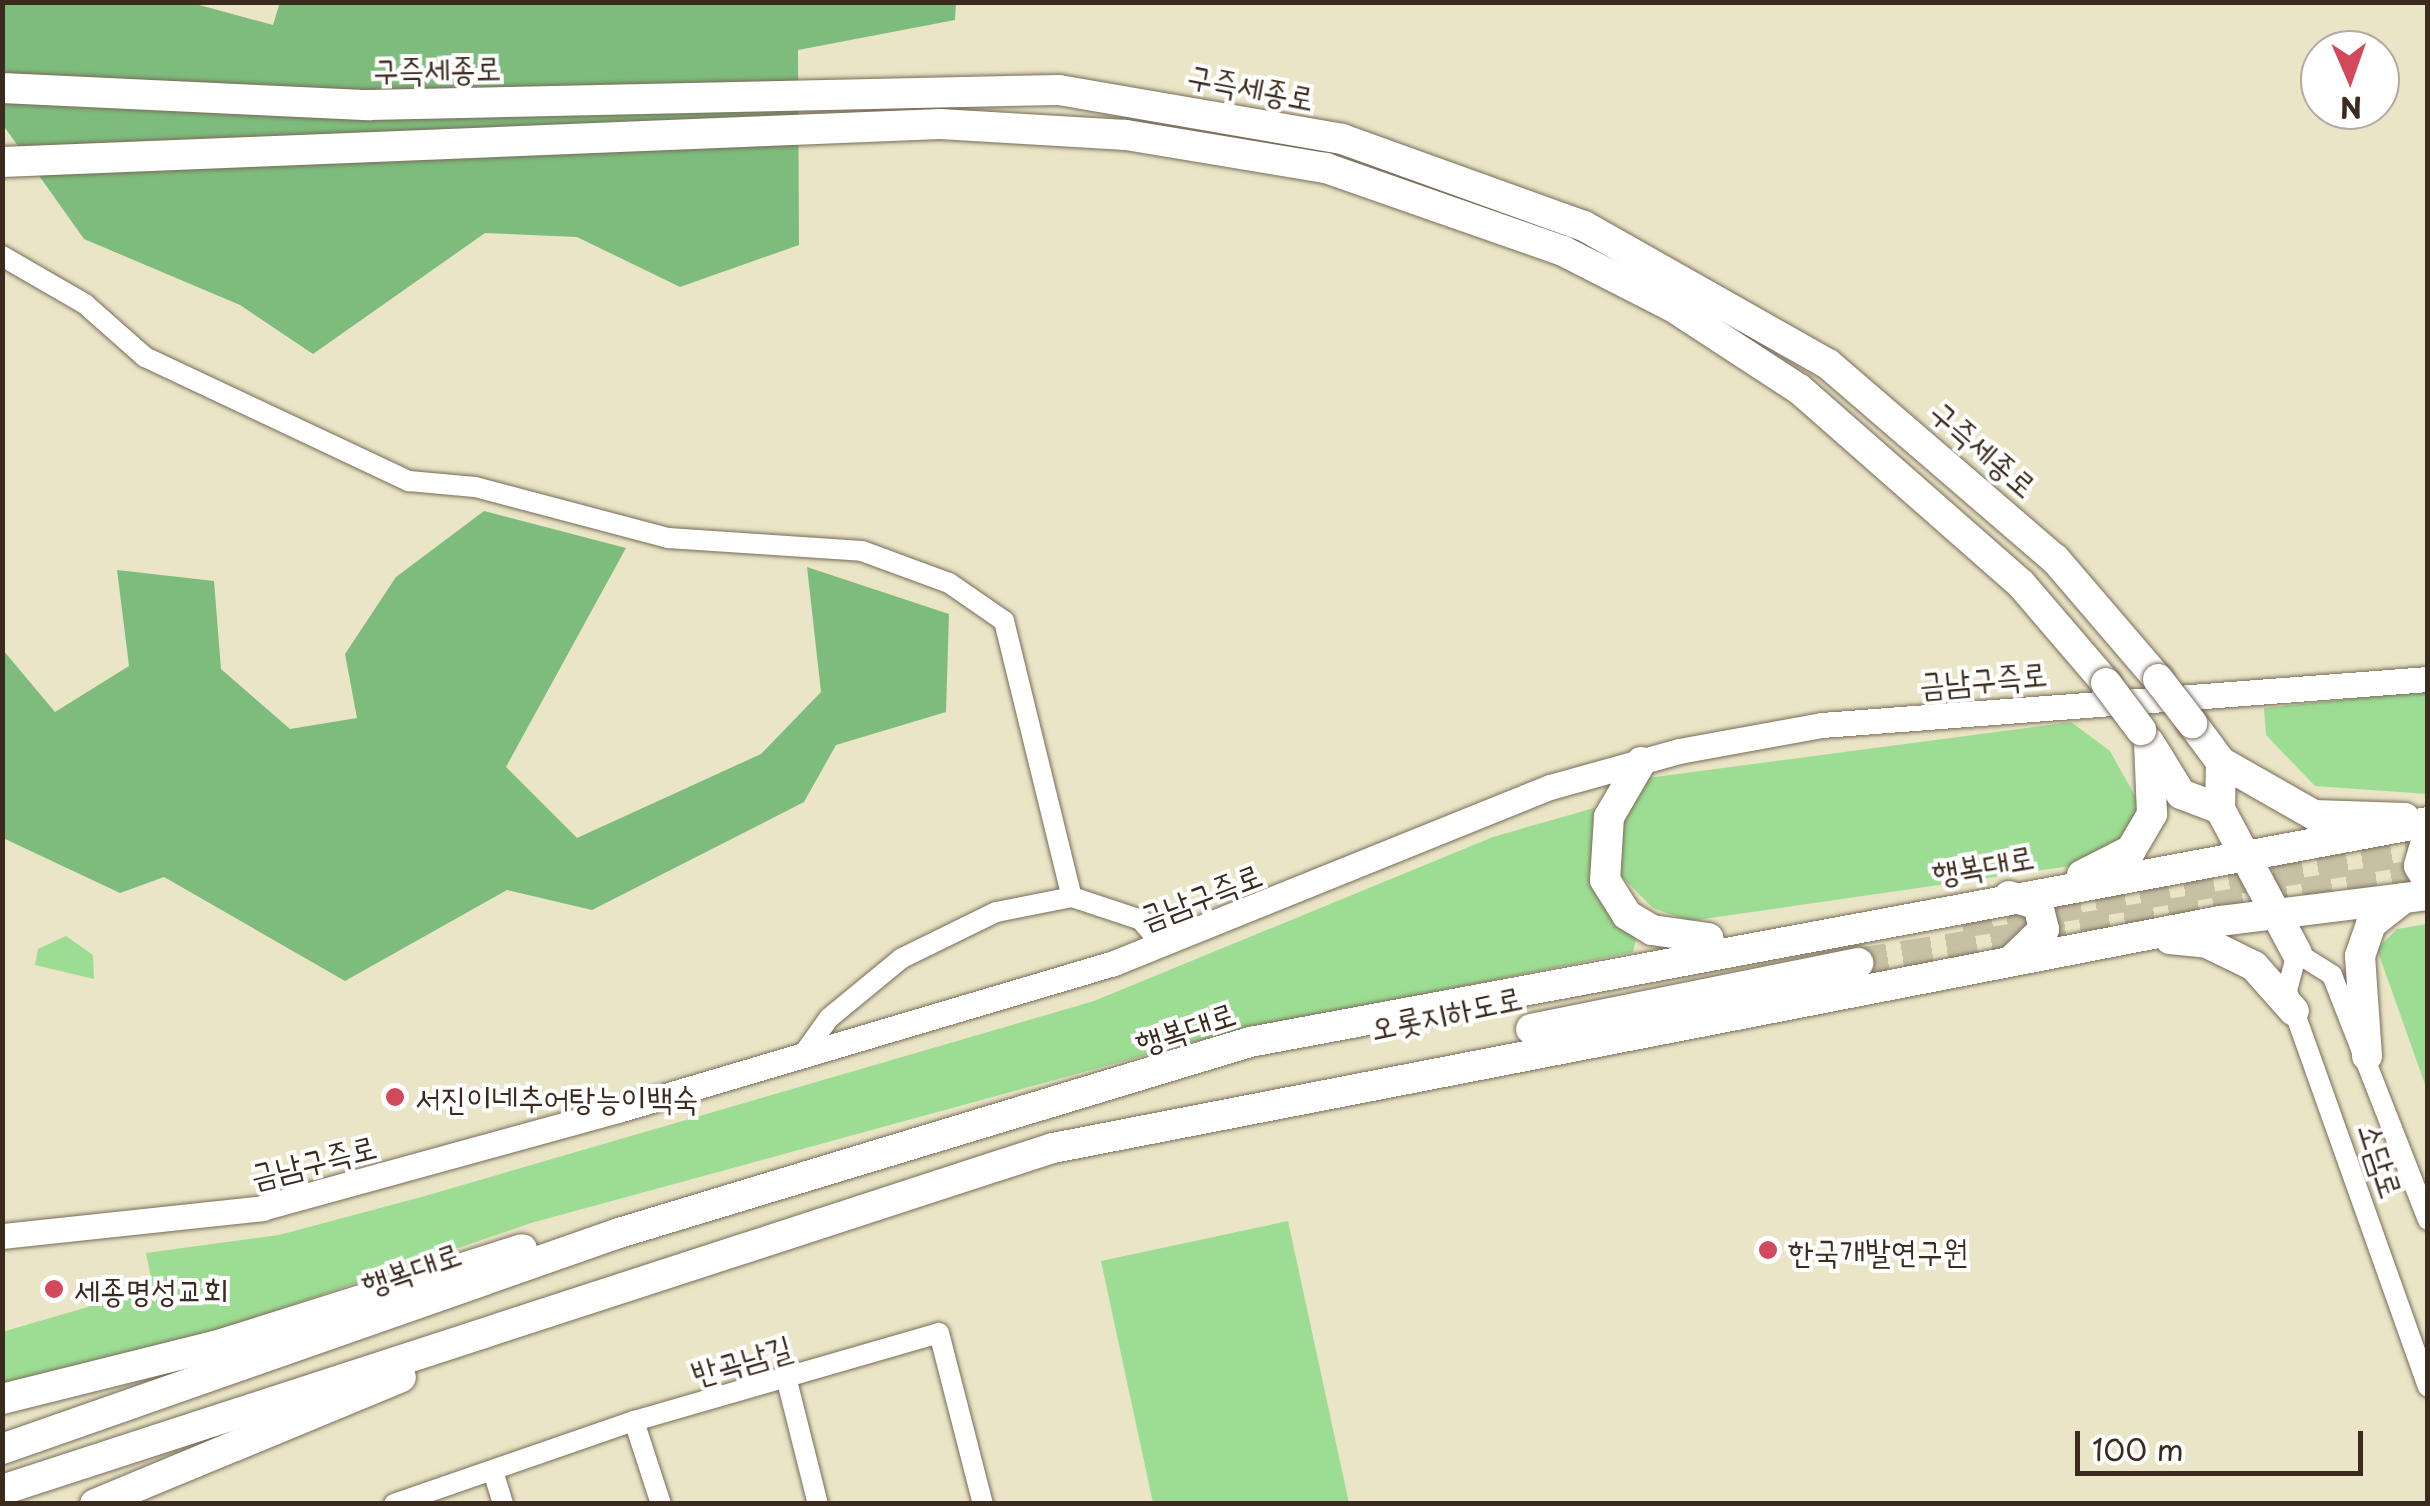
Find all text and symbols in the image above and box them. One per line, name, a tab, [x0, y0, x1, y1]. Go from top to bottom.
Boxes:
north arrow	[2300, 30, 2400, 130]
street label: 구즉세종로	[372, 48, 502, 88]
street label: 구즉세종로	[1184, 55, 1318, 117]
text: N	[2339, 87, 2363, 130]
street label: 구즉세종로	[1923, 391, 2045, 505]
street label: 금남구즉로	[1917, 653, 2049, 703]
street label: 행복대로	[1929, 836, 2037, 892]
street label: 금남구즉로	[1133, 854, 1267, 936]
street label: 오롯지하도로	[1366, 977, 1526, 1047]
street label: 행복대로	[1130, 993, 1240, 1061]
place label: 서진이네추어탕능이백숙	[415, 1078, 698, 1116]
marker: 서진이네추어탕능이백숙	[384, 1086, 406, 1108]
street label: 소담로	[2352, 1117, 2412, 1203]
street label: 금남구즉로	[246, 1126, 380, 1194]
place label: 한국개발연구원	[1788, 1231, 1968, 1269]
street label: 행복대로	[356, 1233, 466, 1303]
marker: 한국개발연구원	[1757, 1239, 1779, 1261]
place label: 세종명성교회	[74, 1270, 228, 1308]
marker: 세종명성교회	[43, 1278, 65, 1300]
street label: 반곡남길	[686, 1326, 796, 1392]
scale bar	[2080, 1411, 2368, 1473]
text: 100 m	[2092, 1426, 2184, 1471]

